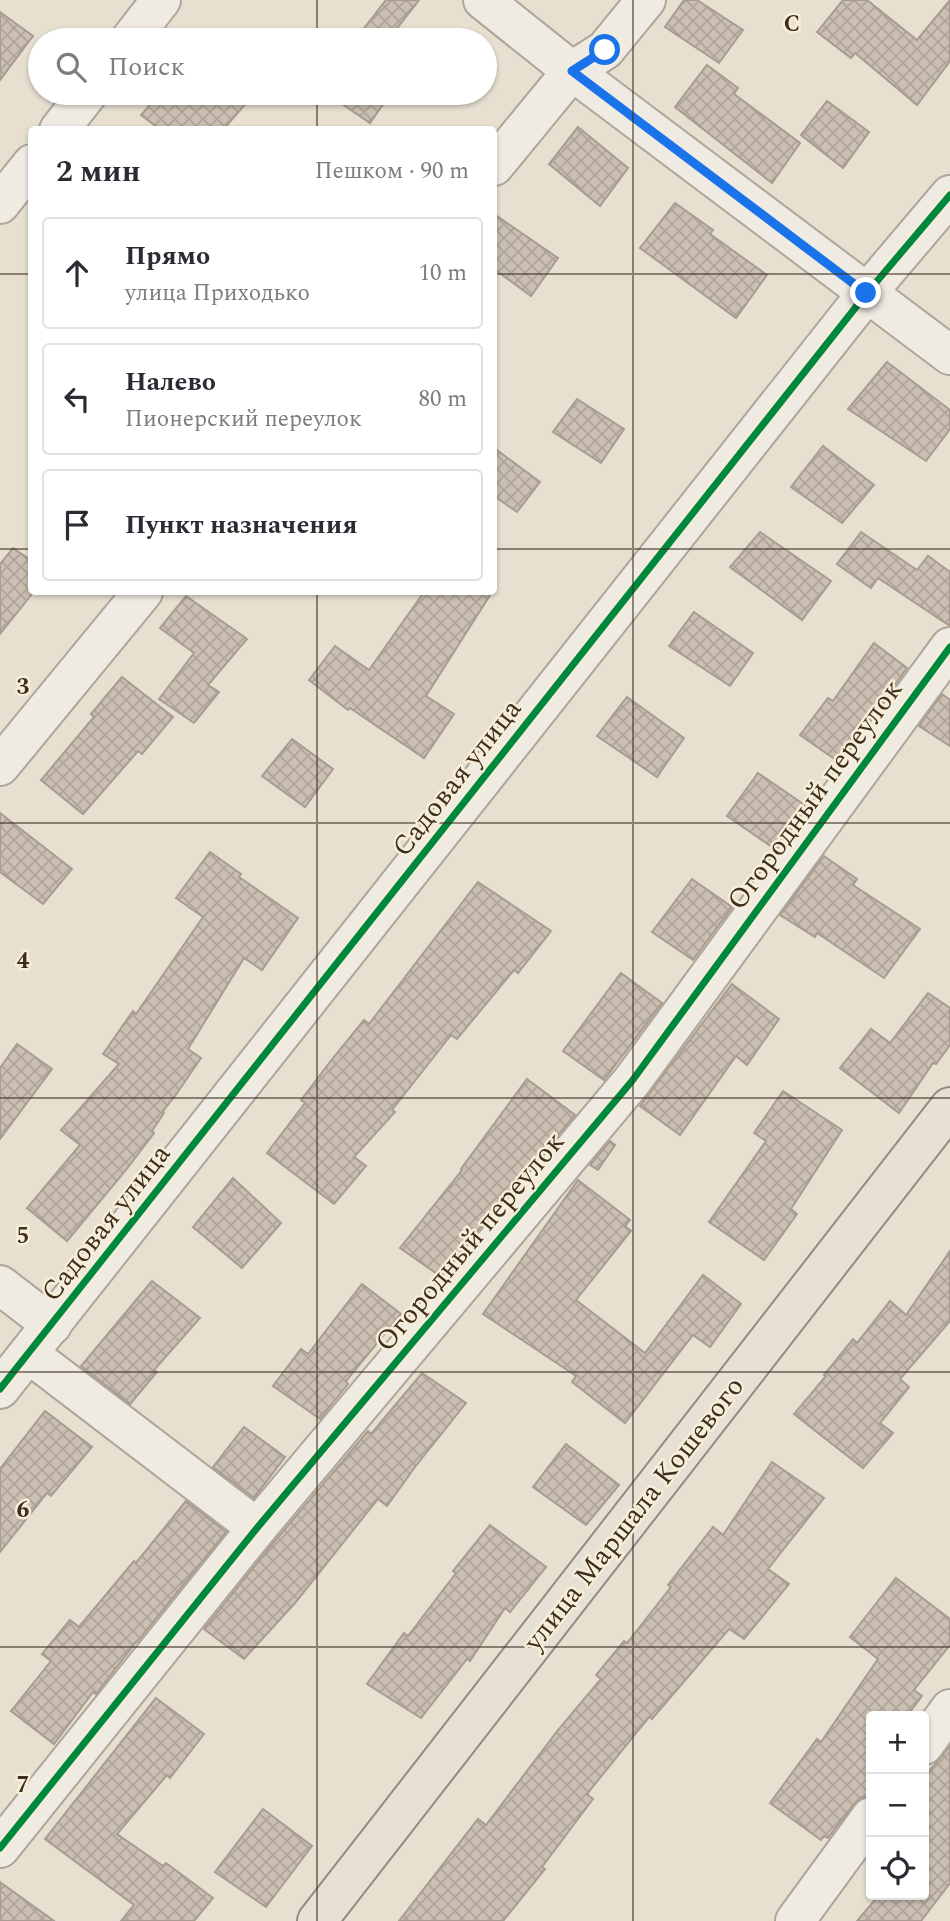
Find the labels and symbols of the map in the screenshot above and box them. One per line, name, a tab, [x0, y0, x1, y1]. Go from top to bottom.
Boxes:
text: C	[784, 7, 800, 42]
route start	[589, 34, 620, 65]
route end	[850, 277, 881, 308]
text: 3	[17, 670, 30, 705]
street label: Огородный переулок	[716, 671, 914, 919]
street label: Садовая улица	[382, 690, 533, 866]
text: 4	[17, 944, 30, 979]
street label: Огородный переулок	[365, 1122, 575, 1362]
street label: Садовая улица	[31, 1135, 182, 1311]
text: 5	[17, 1219, 29, 1254]
street label: улица Маршала Кошевого	[512, 1367, 755, 1661]
text: 6	[17, 1493, 30, 1528]
text: 7	[17, 1768, 29, 1803]

